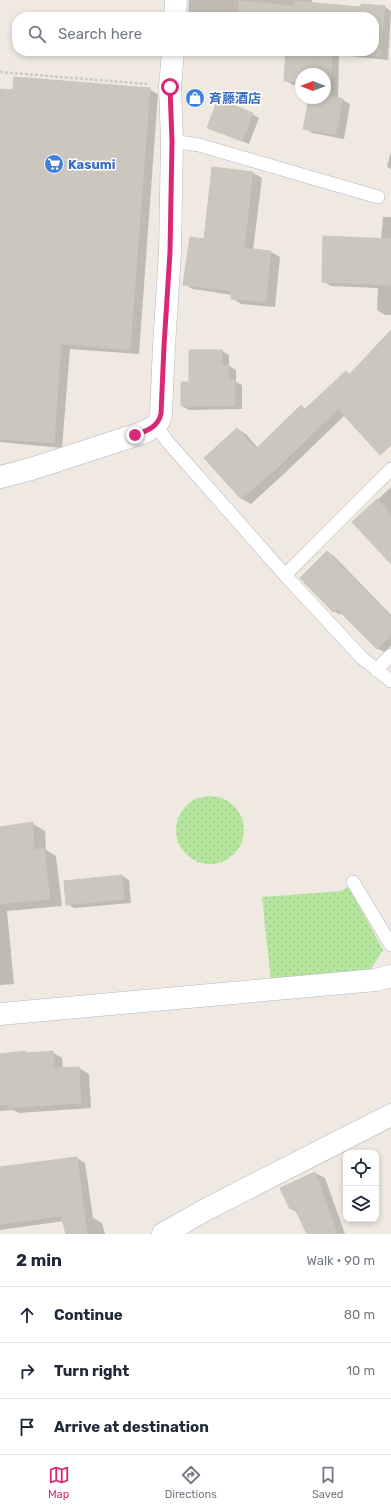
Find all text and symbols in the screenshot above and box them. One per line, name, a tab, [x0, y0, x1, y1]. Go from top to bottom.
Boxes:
search box	[12, 12, 379, 56]
icon: search	[26, 23, 48, 45]
text: Search here	[58, 25, 142, 43]
north arrow	[295, 68, 331, 104]
route start	[161, 78, 179, 96]
shop icon: 斉藤酒店	[184, 87, 206, 109]
place label: 斉藤酒店	[209, 91, 261, 106]
supermarket icon: Kasumi	[43, 153, 65, 175]
place label: Kasumi	[68, 157, 115, 172]
route end	[126, 426, 144, 444]
map controls	[343, 1150, 379, 1222]
button: locate	[343, 1150, 379, 1186]
button: layers	[343, 1186, 379, 1222]
text: 2 min	[16, 1250, 62, 1270]
text: Walk · 90 m	[307, 1253, 375, 1268]
icon: ahead	[16, 1304, 38, 1326]
text: Continue	[54, 1306, 123, 1324]
text: 80 m	[344, 1307, 375, 1322]
icon: right	[16, 1360, 38, 1382]
text: Turn right	[54, 1362, 129, 1380]
text: 10 m	[346, 1363, 375, 1378]
icon: arrive	[16, 1416, 38, 1438]
text: Arrive at destination	[54, 1418, 209, 1436]
tab: Map	[48, 1464, 70, 1501]
tab: Directions	[165, 1464, 217, 1501]
tab: Saved	[312, 1464, 343, 1501]

